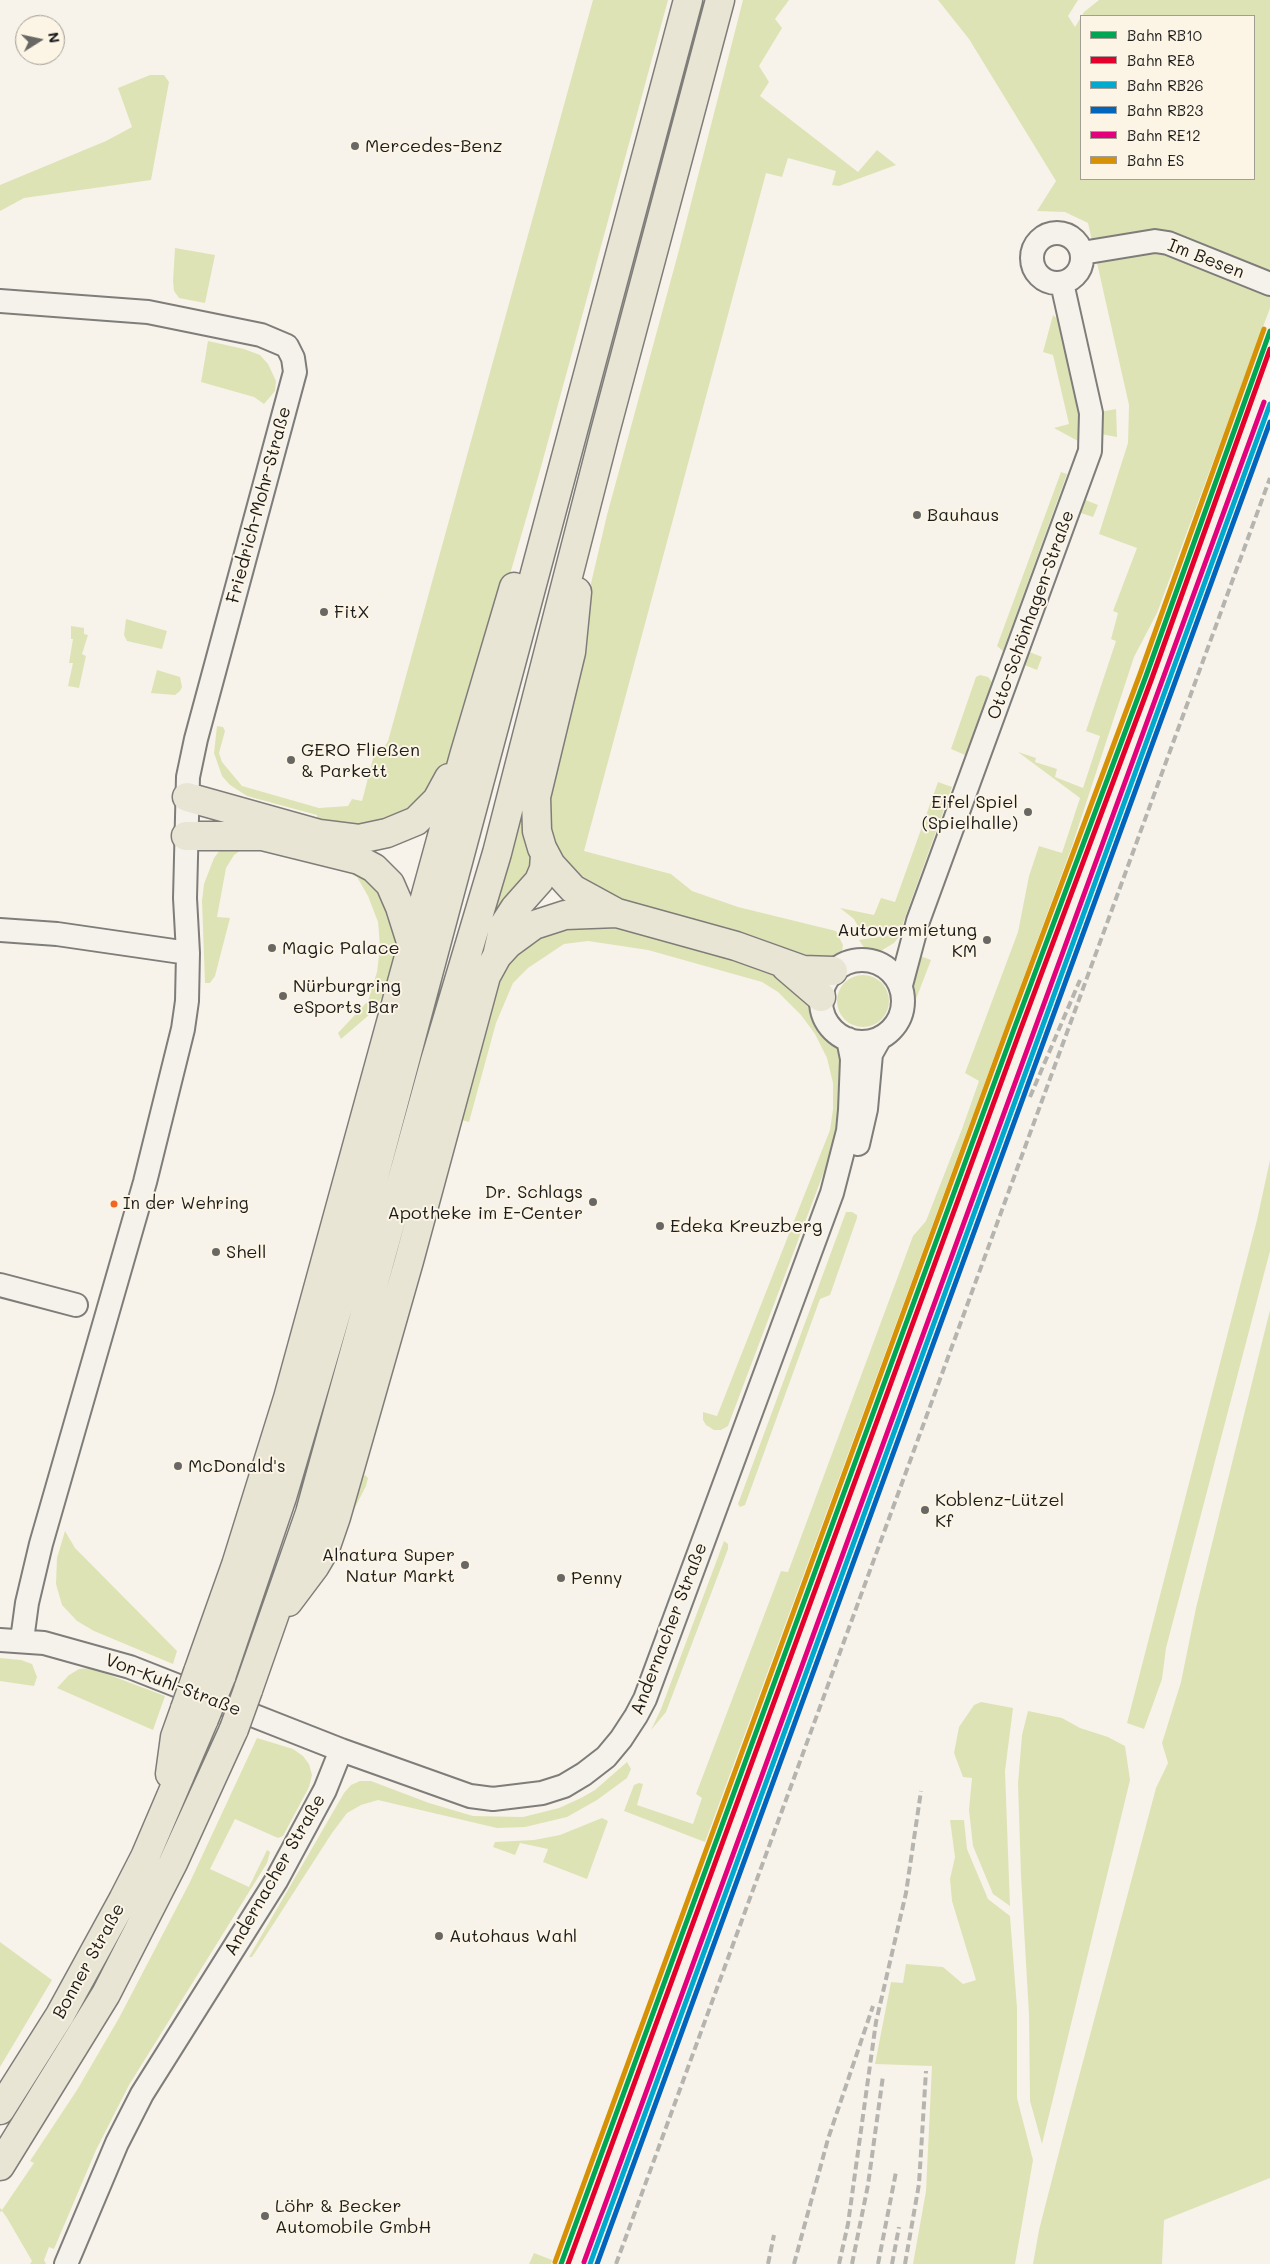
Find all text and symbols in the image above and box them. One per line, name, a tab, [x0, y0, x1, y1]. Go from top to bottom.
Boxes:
north arrow	[15, 15, 65, 65]
legend	[1080, 15, 1255, 180]
text: Bahn RB10	[1127, 25, 1202, 45]
text: N	[44, 31, 65, 44]
text: Bahn RE8	[1127, 50, 1195, 70]
text: Bahn RB26	[1127, 75, 1204, 95]
text: Bahn RB23	[1127, 100, 1203, 120]
text: Bahn RE12	[1127, 125, 1201, 145]
place label: Mercedes-Benz	[365, 135, 502, 157]
marker: Mercedes-Benz	[349, 140, 361, 152]
text: Bahn ES	[1127, 150, 1184, 170]
street label: Im Besen	[1165, 235, 1247, 283]
street label: Friedrich-Mohr-Straße	[222, 404, 296, 606]
place label: Bauhaus	[927, 504, 999, 526]
street label: Otto-Schönhagen-Straße	[983, 507, 1079, 723]
marker: Bauhaus	[911, 509, 923, 521]
place label: FitX	[334, 601, 369, 623]
marker: FitX	[318, 606, 330, 618]
place label: GERO Fließen & Parkett	[301, 739, 420, 782]
marker: GERO Fließen & Parkett	[285, 754, 297, 766]
place label: Eifel Spiel (Spielhalle)	[922, 791, 1018, 834]
marker: Eifel Spiel (Spielhalle)	[1022, 806, 1034, 818]
place label: Autovermietung KM	[837, 919, 977, 962]
marker: Autovermietung KM	[981, 934, 993, 946]
place label: Magic Palace	[282, 937, 400, 959]
marker: Magic Palace	[266, 942, 278, 954]
place label: Nürburgring eSports Bar	[293, 975, 401, 1018]
marker: Nürburgring eSports Bar	[277, 990, 289, 1002]
place label: Dr. Schlags Apotheke im E-Center	[388, 1181, 583, 1224]
place label: In der Wehring	[123, 1194, 249, 1214]
marker: Dr. Schlags Apotheke im E-Center	[587, 1196, 599, 1208]
marker: In der Wehring	[109, 1199, 119, 1209]
place label: Edeka Kreuzberg	[670, 1215, 822, 1237]
marker: Edeka Kreuzberg	[654, 1220, 666, 1232]
place label: Shell	[226, 1241, 266, 1263]
marker: Shell	[210, 1246, 222, 1258]
place label: McDonald's	[188, 1455, 286, 1477]
marker: McDonald's	[172, 1460, 184, 1472]
place label: Koblenz-Lützel Kf	[935, 1489, 1064, 1532]
marker: Koblenz-Lützel Kf	[919, 1504, 931, 1516]
street label: Andernacher Straße	[626, 1540, 712, 1718]
place label: Alnatura Super Natur Markt	[322, 1544, 455, 1586]
marker: Alnatura Super Natur Markt	[459, 1559, 471, 1571]
place label: Penny	[571, 1567, 622, 1589]
marker: Penny	[555, 1572, 567, 1584]
street label: Von-Kuhl-Straße	[102, 1649, 244, 1721]
street label: Andernacher Straße	[220, 1790, 330, 1960]
street label: Bonner Straße	[48, 1900, 130, 2022]
place label: Autohaus Wahl	[449, 1925, 577, 1947]
marker: Autohaus Wahl	[433, 1930, 445, 1942]
place label: Löhr & Becker Automobile GmbH	[275, 2195, 431, 2238]
marker: Löhr & Becker Automobile GmbH	[259, 2210, 271, 2222]

